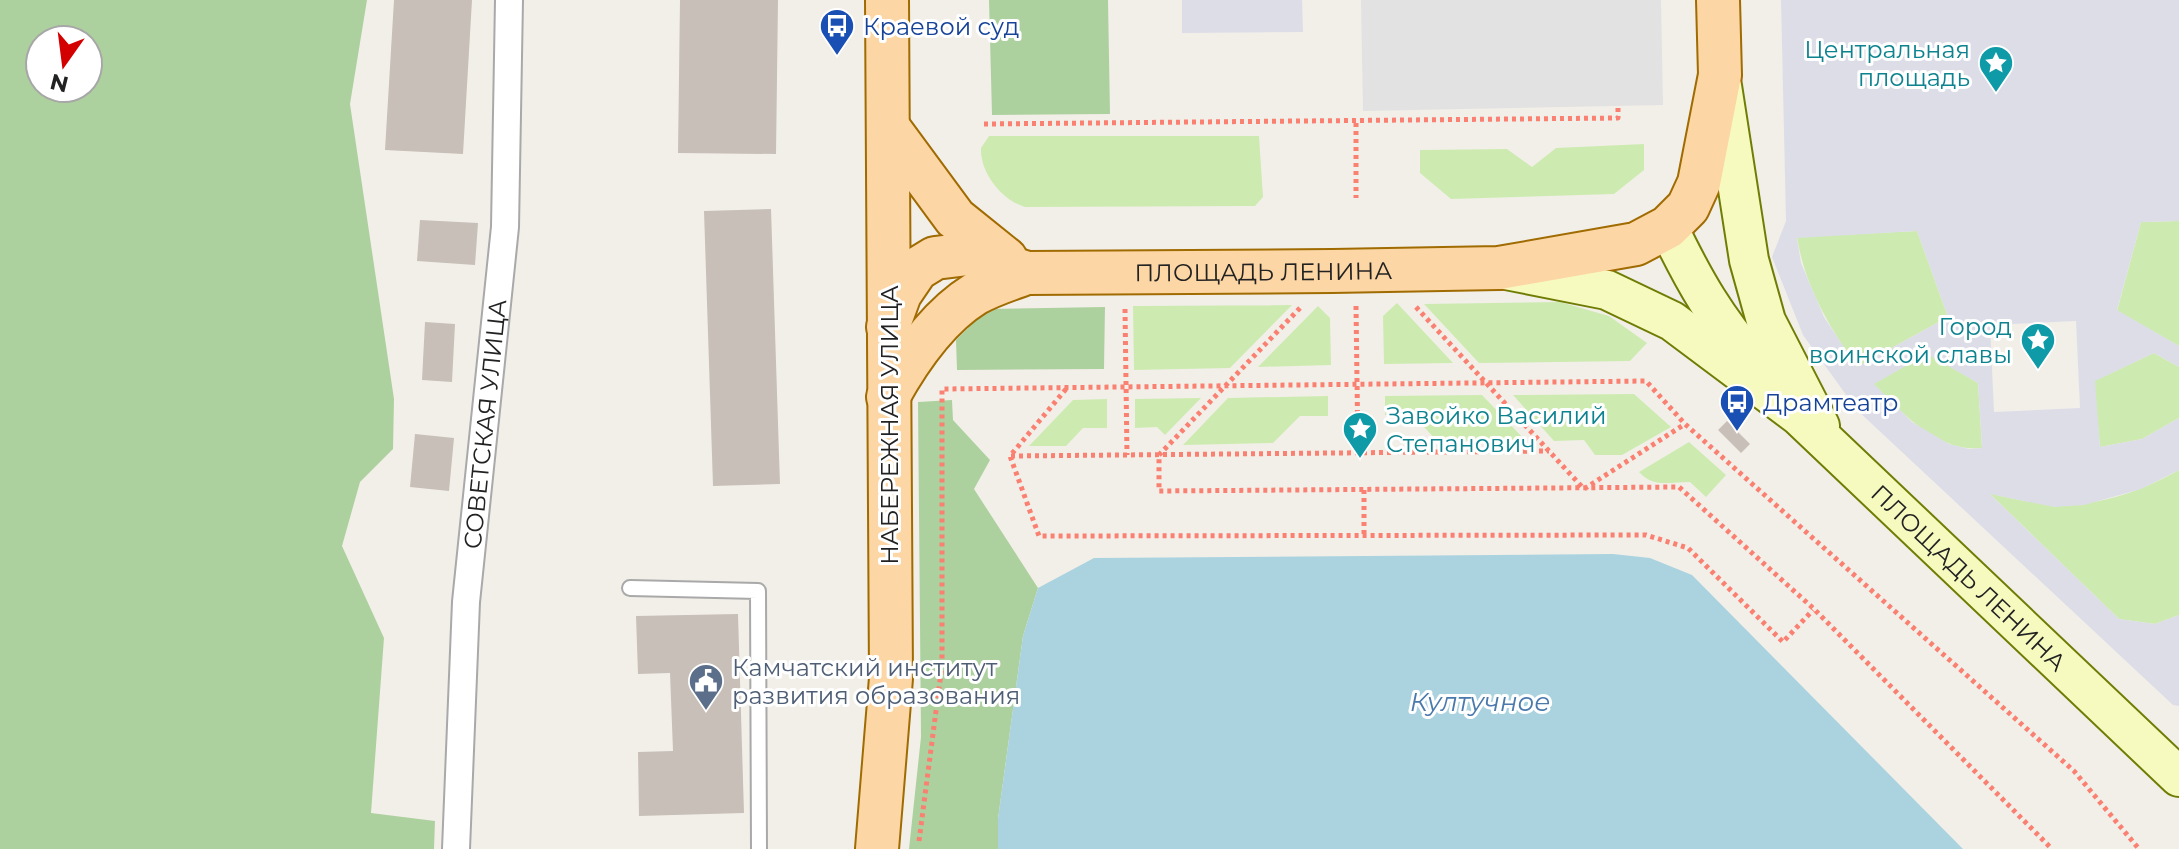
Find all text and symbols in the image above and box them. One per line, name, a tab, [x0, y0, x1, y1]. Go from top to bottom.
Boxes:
bus stop icon: Краевой суд	[818, 7, 856, 57]
place label: Краевой суд	[863, 12, 1019, 41]
north arrow	[24, 24, 104, 104]
place label: Центральная площадь	[1804, 35, 1970, 92]
place icon: Центральная площадь	[1977, 44, 2015, 94]
text: N	[47, 68, 71, 98]
street label: ПЛОЩАДЬ ЛЕНИНА	[1134, 255, 1393, 287]
street label: НАБЕРЕЖНАЯ УЛИЦА	[875, 285, 904, 565]
street label: СОВЕТСКАЯ УЛИЦА	[457, 298, 512, 550]
place label: Город воинской славы	[1809, 312, 2012, 369]
place icon: Город воинской славы	[2019, 321, 2057, 371]
bus stop icon: Драмтеатр	[1718, 383, 1756, 433]
place label: Драмтеатр	[1763, 388, 1898, 417]
place label: Завойко Василий Степанович	[1386, 401, 1607, 458]
place icon: Завойко Василий Степанович	[1341, 410, 1379, 460]
street label: ПЛОЩАДЬ ЛЕНИНА	[1866, 478, 2072, 677]
place label: Камчатский институт развития образования	[732, 653, 1020, 710]
public building icon: Камчатский институт развития образования	[687, 662, 725, 712]
water label: Култучное	[1410, 686, 1550, 718]

